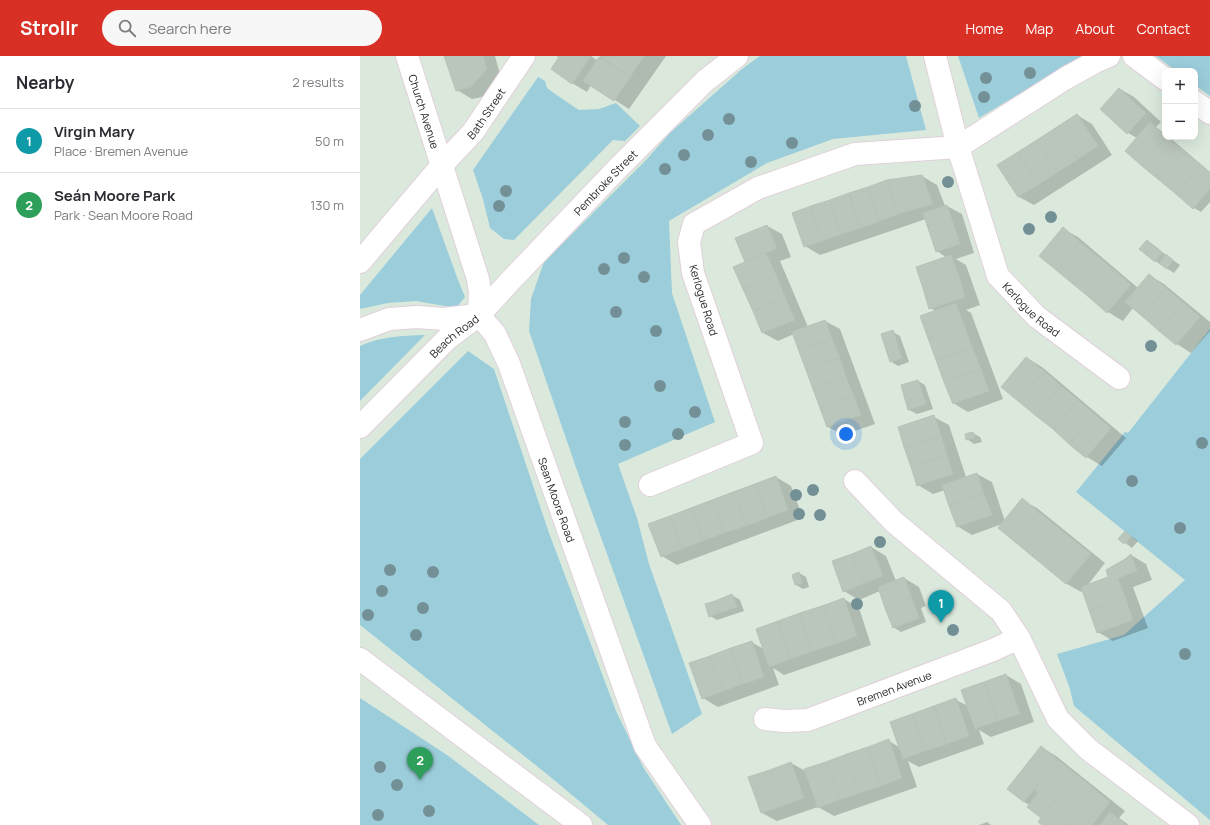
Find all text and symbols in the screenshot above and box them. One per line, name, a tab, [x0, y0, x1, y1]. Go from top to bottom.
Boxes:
search box	[102, 10, 382, 46]
text: Strollr	[20, 15, 78, 41]
icon: search	[116, 17, 138, 39]
text: Search here	[148, 18, 231, 39]
text: Home	[966, 19, 1003, 38]
text: Map	[1025, 19, 1053, 38]
text: About	[1075, 19, 1115, 38]
text: Contact	[1137, 19, 1190, 38]
map controls	[1162, 68, 1198, 140]
button: +	[1162, 68, 1198, 104]
text: Nearby	[16, 71, 74, 94]
street label: Church Avenue	[406, 72, 444, 151]
text: 2 results	[292, 73, 344, 91]
street label: Bath Street	[463, 85, 508, 142]
button: −	[1162, 104, 1198, 140]
text: Virgin Mary	[54, 121, 135, 142]
text: 1	[26, 132, 32, 150]
text: 50 m	[315, 132, 344, 150]
text: Place · Bremen Avenue	[54, 142, 188, 160]
street label: Pembroke Street	[570, 146, 640, 218]
text: Seán Moore Park	[54, 185, 175, 206]
text: 2	[25, 196, 33, 214]
text: 130 m	[310, 196, 344, 214]
text: Park · Sean Moore Road	[54, 206, 193, 224]
street label: Kerlogue Road	[686, 263, 722, 337]
street label: Kerlogue Road	[1000, 279, 1063, 339]
street label: Beach Road	[426, 311, 481, 361]
your location	[836, 424, 856, 444]
street label: Sean Moore Road	[535, 455, 579, 544]
pin: 1	[928, 590, 954, 623]
street label: Bremen Avenue	[854, 666, 934, 708]
pin: 2	[407, 747, 433, 780]

